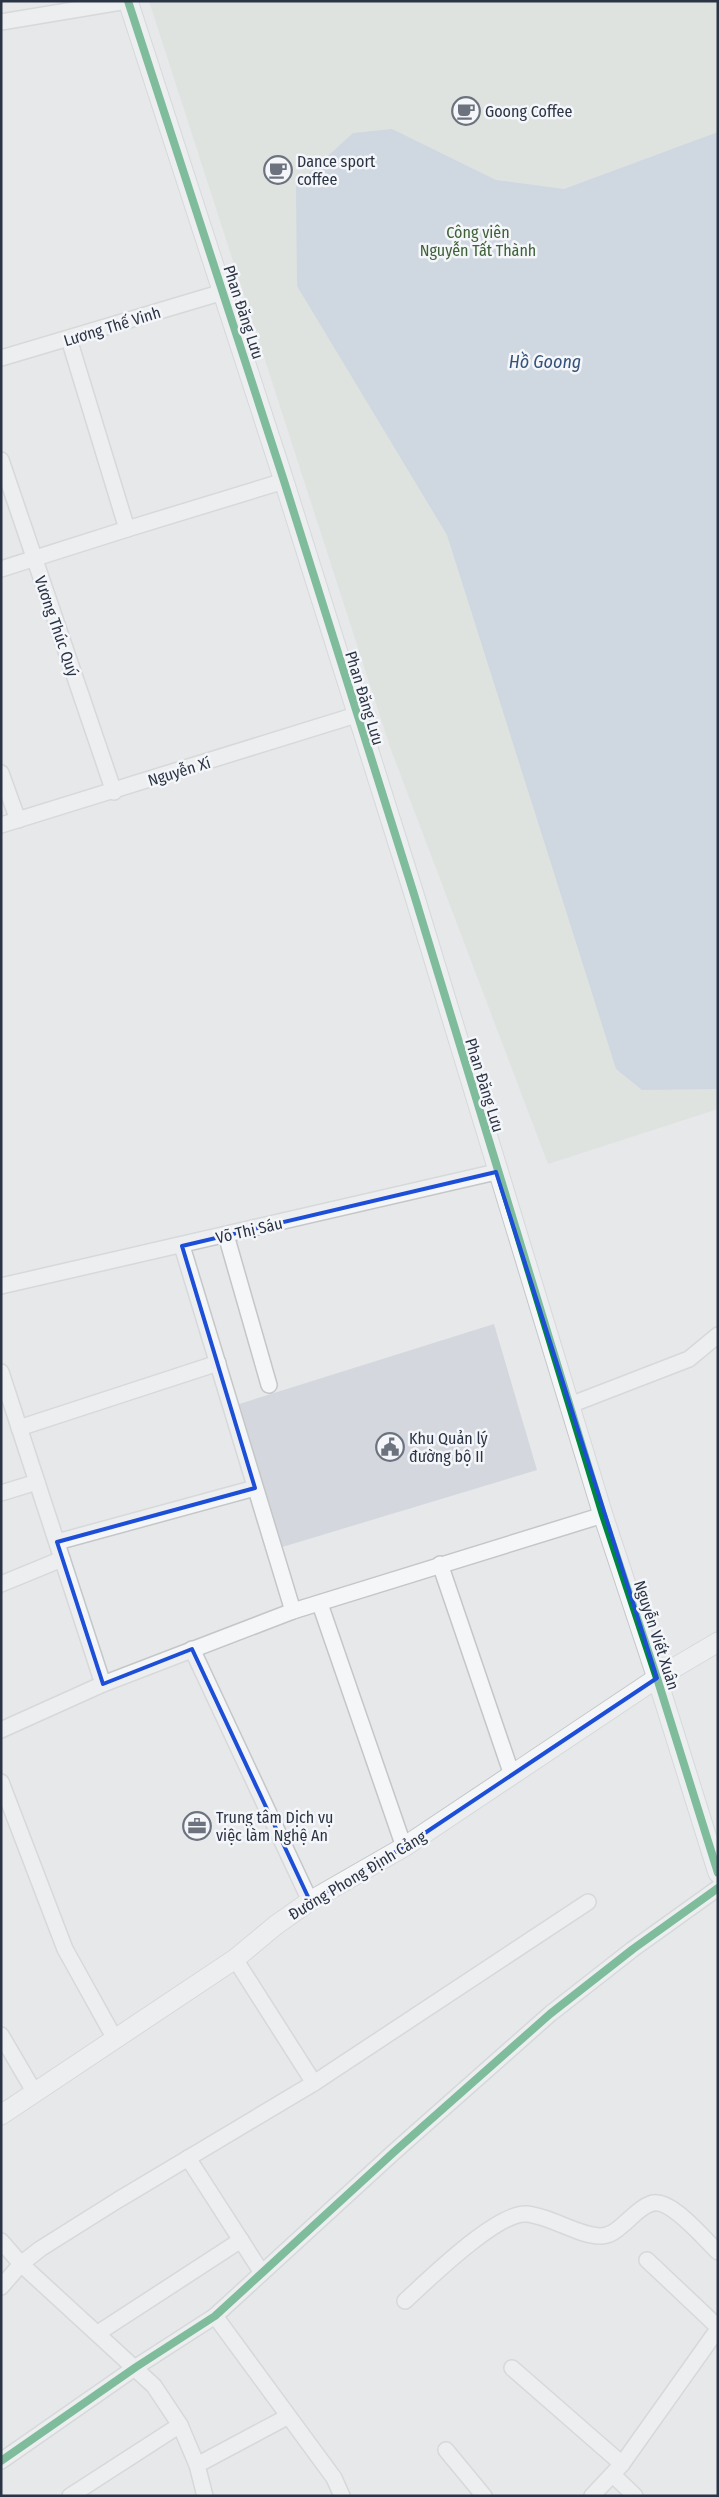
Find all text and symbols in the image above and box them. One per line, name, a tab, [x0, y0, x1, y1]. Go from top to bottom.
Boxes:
cafe icon: Goong Coffee	[451, 96, 481, 126]
place label: Goong Coffee	[485, 102, 572, 121]
place label: Dance sport coffee	[297, 152, 376, 189]
cafe icon: Dance sport coffee	[263, 155, 293, 185]
park label: Công viên Nguyễn Tất Thành	[420, 223, 536, 260]
street label: Phan Đăng Lưu	[219, 263, 268, 361]
street label: Lương Thế Vinh	[61, 302, 163, 350]
water label: Hồ Goong	[509, 351, 581, 373]
street label: Vương Thúc Quý	[30, 573, 83, 680]
street label: Phan Đăng Lưu	[341, 649, 388, 748]
street label: Nguyễn Xí	[146, 753, 213, 790]
street label: Phan Đăng Lưu	[461, 1036, 508, 1135]
street label: Võ Thị Sáu	[214, 1214, 284, 1247]
place label: Khu Quản lý đường bộ II	[409, 1429, 489, 1466]
public building icon: Khu Quản lý đường bộ II	[375, 1432, 405, 1462]
street label: Nguyễn Viết Xuân	[630, 1578, 684, 1692]
place label: Trung tâm Dịch vụ việc làm Nghệ An	[216, 1808, 333, 1845]
office icon: Trung tâm Dịch vụ việc làm Nghệ An	[182, 1811, 212, 1841]
street label: Đường Phong Định Cảng	[285, 1827, 430, 1924]

